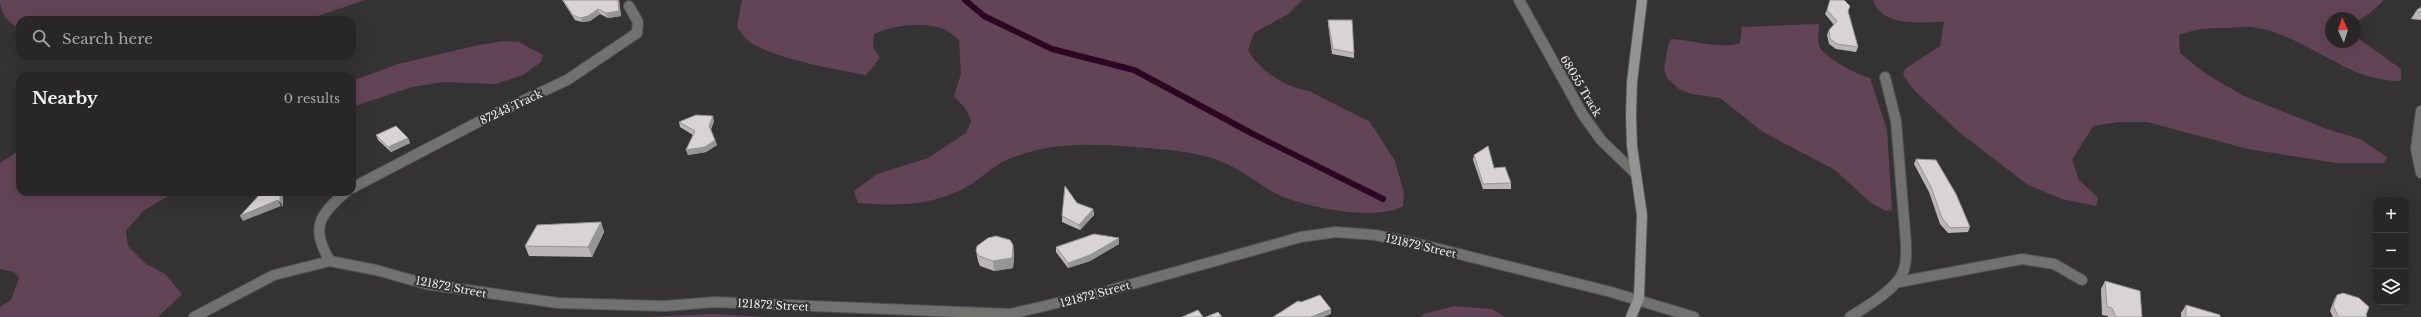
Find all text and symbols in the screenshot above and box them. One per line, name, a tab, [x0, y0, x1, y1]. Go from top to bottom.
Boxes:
north arrow	[2325, 12, 2361, 48]
search box	[16, 16, 356, 60]
icon: search	[30, 27, 52, 49]
text: Search here	[62, 29, 153, 48]
street label: 68055 Track	[1557, 53, 1605, 119]
street label: 87243 Track	[478, 86, 545, 128]
text: Nearby	[32, 88, 98, 109]
text: 0 results	[284, 90, 340, 107]
map controls	[2373, 197, 2409, 305]
button: +	[2373, 197, 2409, 233]
street label: 121872 Street	[1384, 231, 1458, 261]
button: −	[2373, 233, 2409, 269]
button: layers	[2373, 269, 2409, 305]
street label: 121872 Street	[414, 273, 488, 301]
street label: 121872 Street	[1059, 278, 1132, 310]
street label: 121872 Street	[737, 296, 810, 314]

